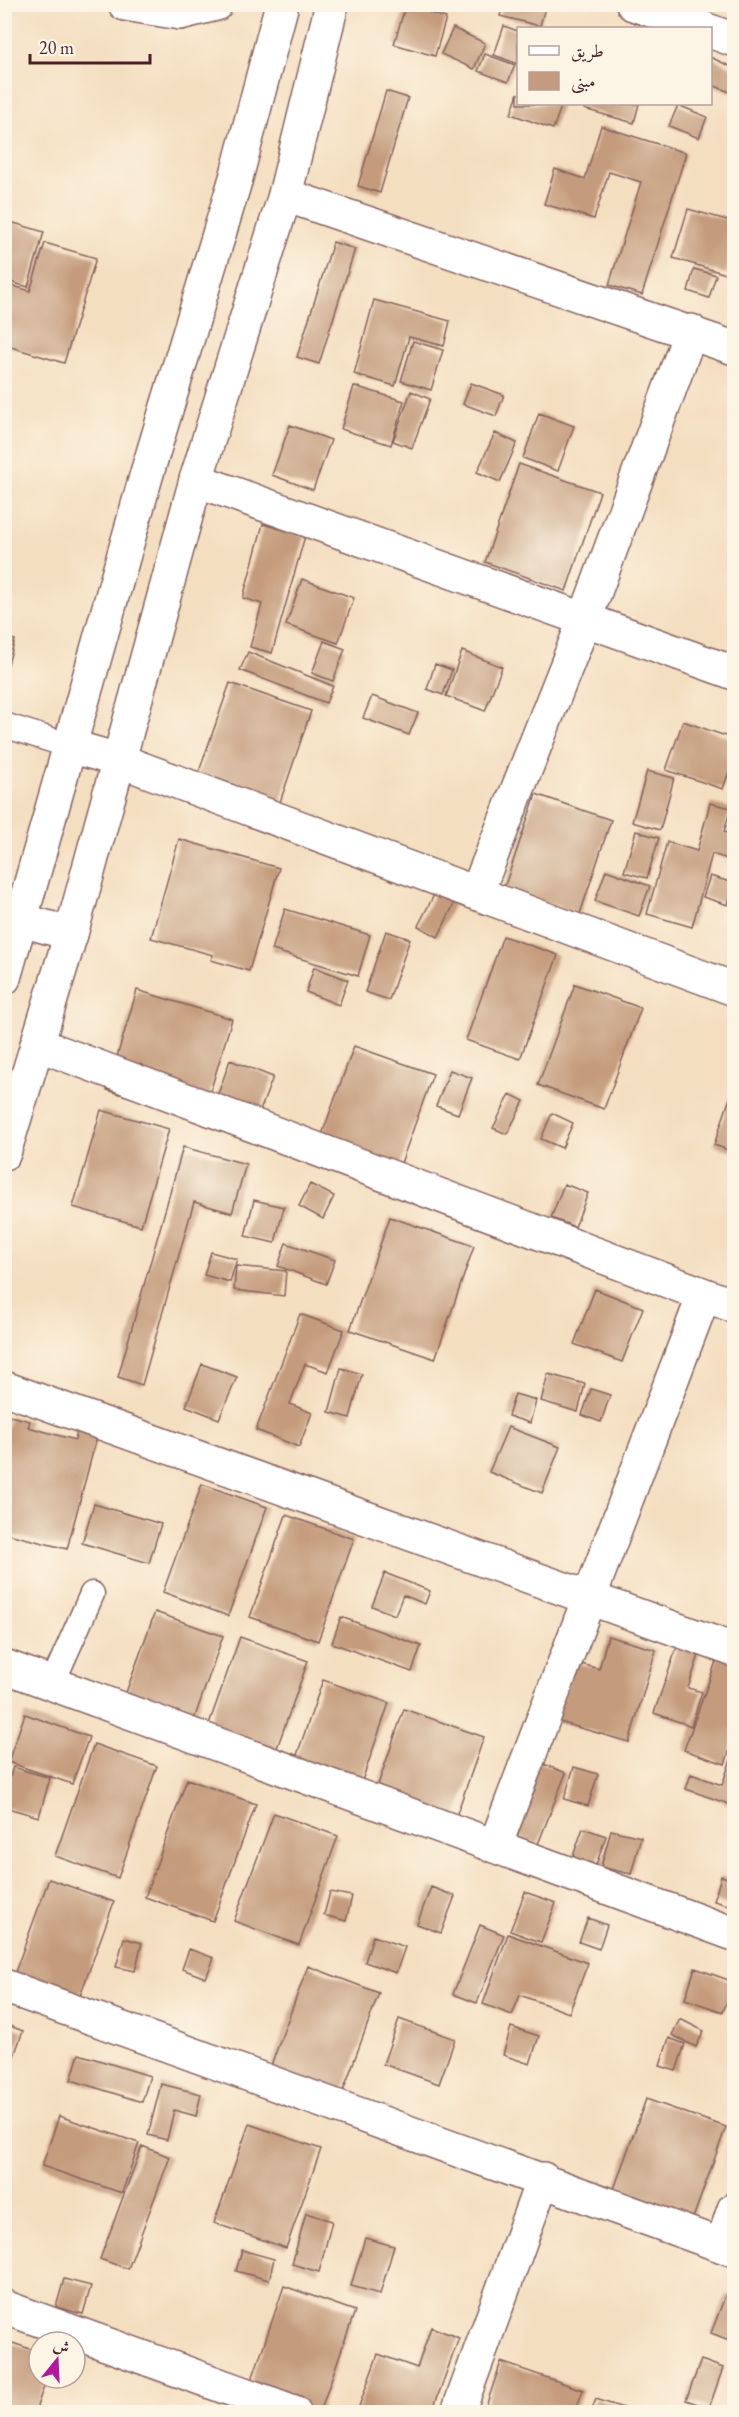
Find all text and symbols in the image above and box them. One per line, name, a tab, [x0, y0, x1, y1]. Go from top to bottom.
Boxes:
scale bar	[30, 27, 150, 65]
legend	[517, 27, 712, 105]
text: 20 m	[39, 36, 74, 59]
text: طريق	[571, 39, 604, 63]
text: مبنى	[571, 69, 596, 94]
north arrow	[27, 2330, 87, 2390]
text: ش	[51, 2334, 72, 2359]

